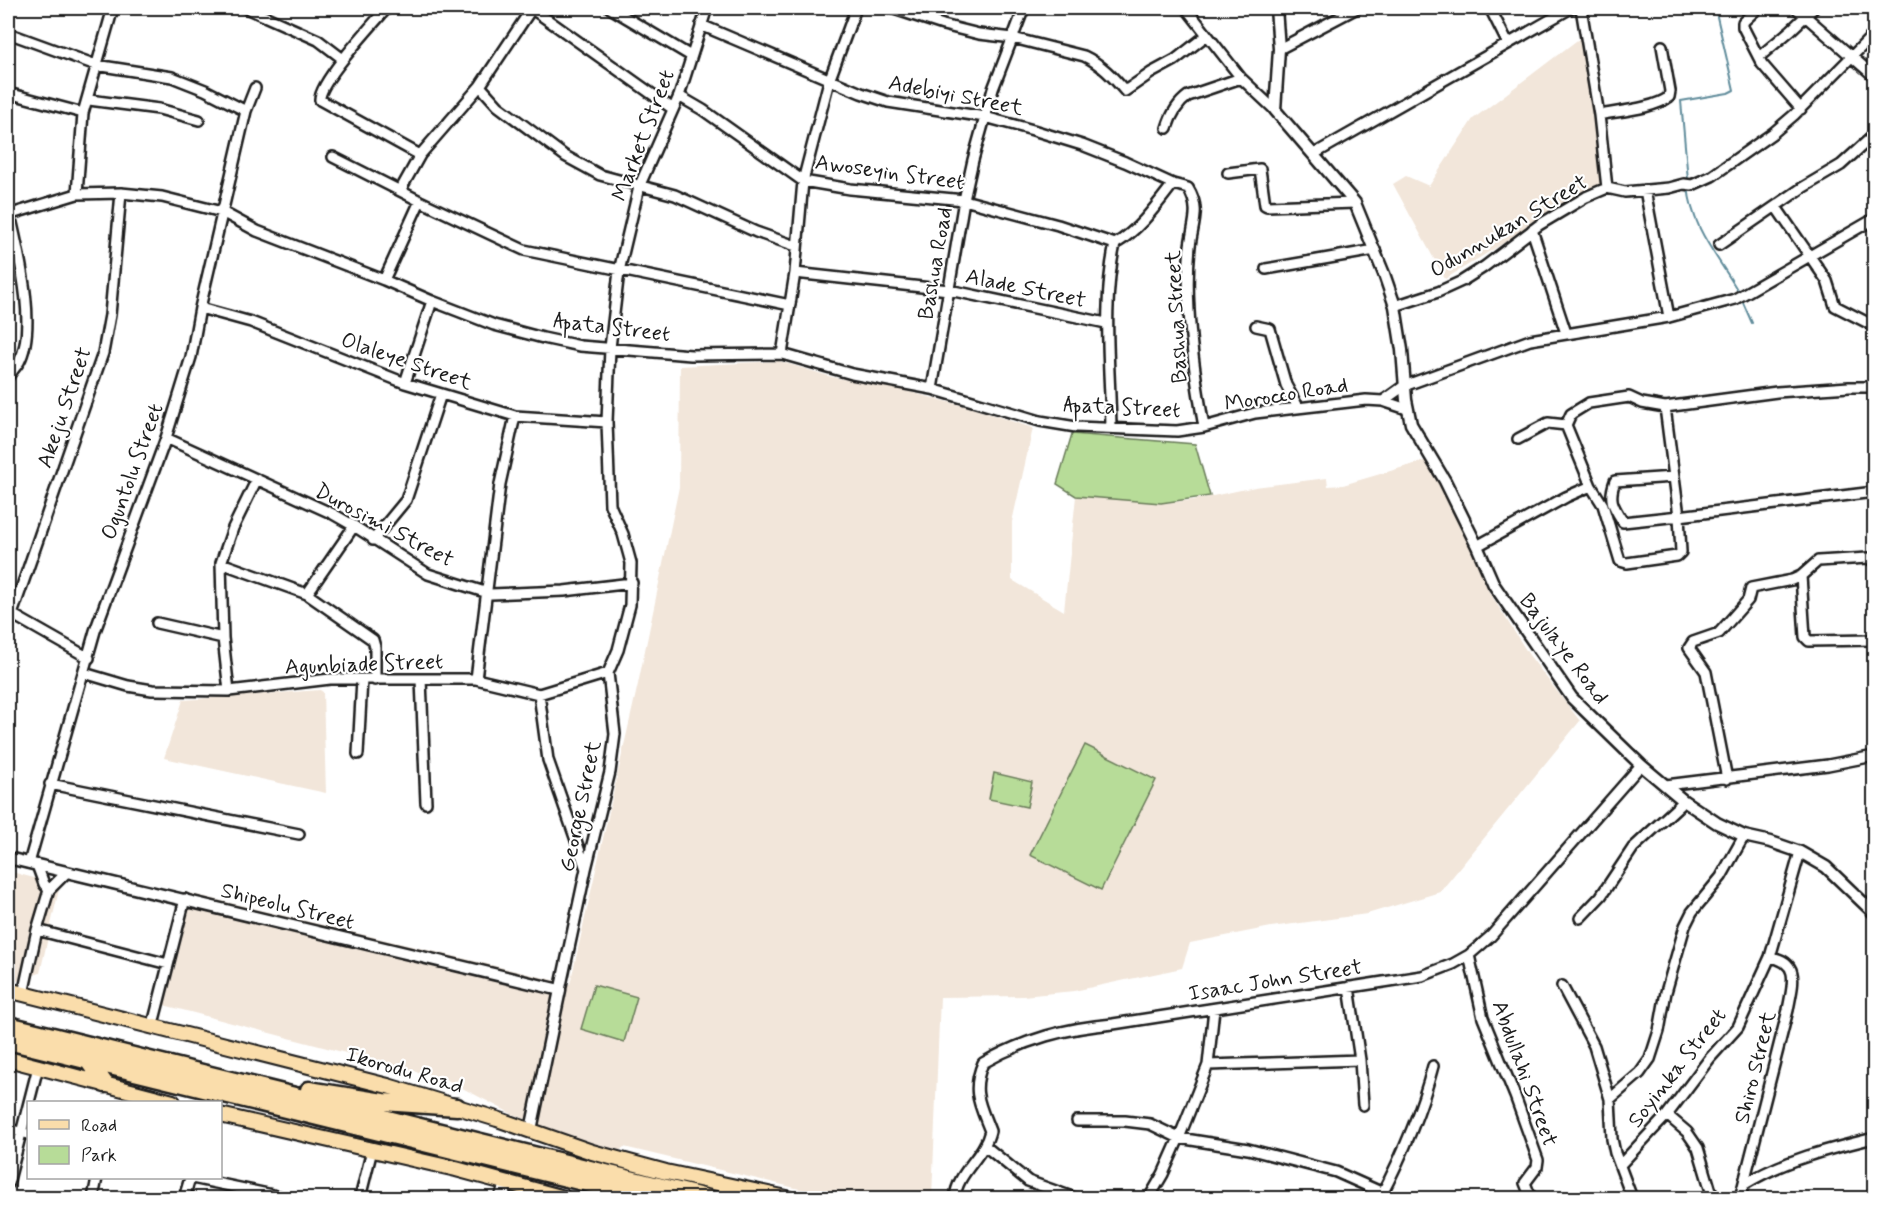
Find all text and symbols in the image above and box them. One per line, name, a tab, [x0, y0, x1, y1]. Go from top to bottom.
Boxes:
street label: Market Street	[606, 66, 682, 205]
street label: Adebiyi Street	[886, 69, 1025, 123]
street label: Awoseyin Street	[813, 149, 966, 197]
street label: Odunnukan Street	[1425, 169, 1593, 285]
street label: Bashua Road	[912, 205, 960, 322]
street label: Bashua Street	[1160, 250, 1194, 384]
street label: Alade Street	[963, 263, 1088, 315]
street label: Apata Street	[552, 307, 672, 351]
street label: Olaleye Street	[337, 326, 476, 397]
street label: Akeju Street	[31, 343, 100, 472]
street label: Morocco Road	[1223, 371, 1350, 419]
street label: Apata Street	[1062, 391, 1181, 427]
street label: Oguntolu Street	[95, 400, 171, 544]
street label: Durosimi Street	[309, 477, 459, 574]
street label: Bajulaye Road	[1512, 588, 1614, 711]
street label: Agunbiade Street	[284, 648, 444, 683]
street label: George Street	[553, 738, 611, 875]
street label: Shipeolu Street	[218, 877, 357, 937]
street label: Isaac John Street	[1187, 953, 1364, 1008]
street label: Abdullahi Street	[1485, 997, 1564, 1151]
street label: Soyinka Street	[1622, 1003, 1733, 1134]
street label: Shiro Street	[1728, 1008, 1783, 1127]
street label: Ikorodu Road	[343, 1041, 466, 1101]
legend	[27, 1101, 222, 1179]
text: Road	[81, 1114, 117, 1138]
text: Park	[81, 1144, 117, 1168]

